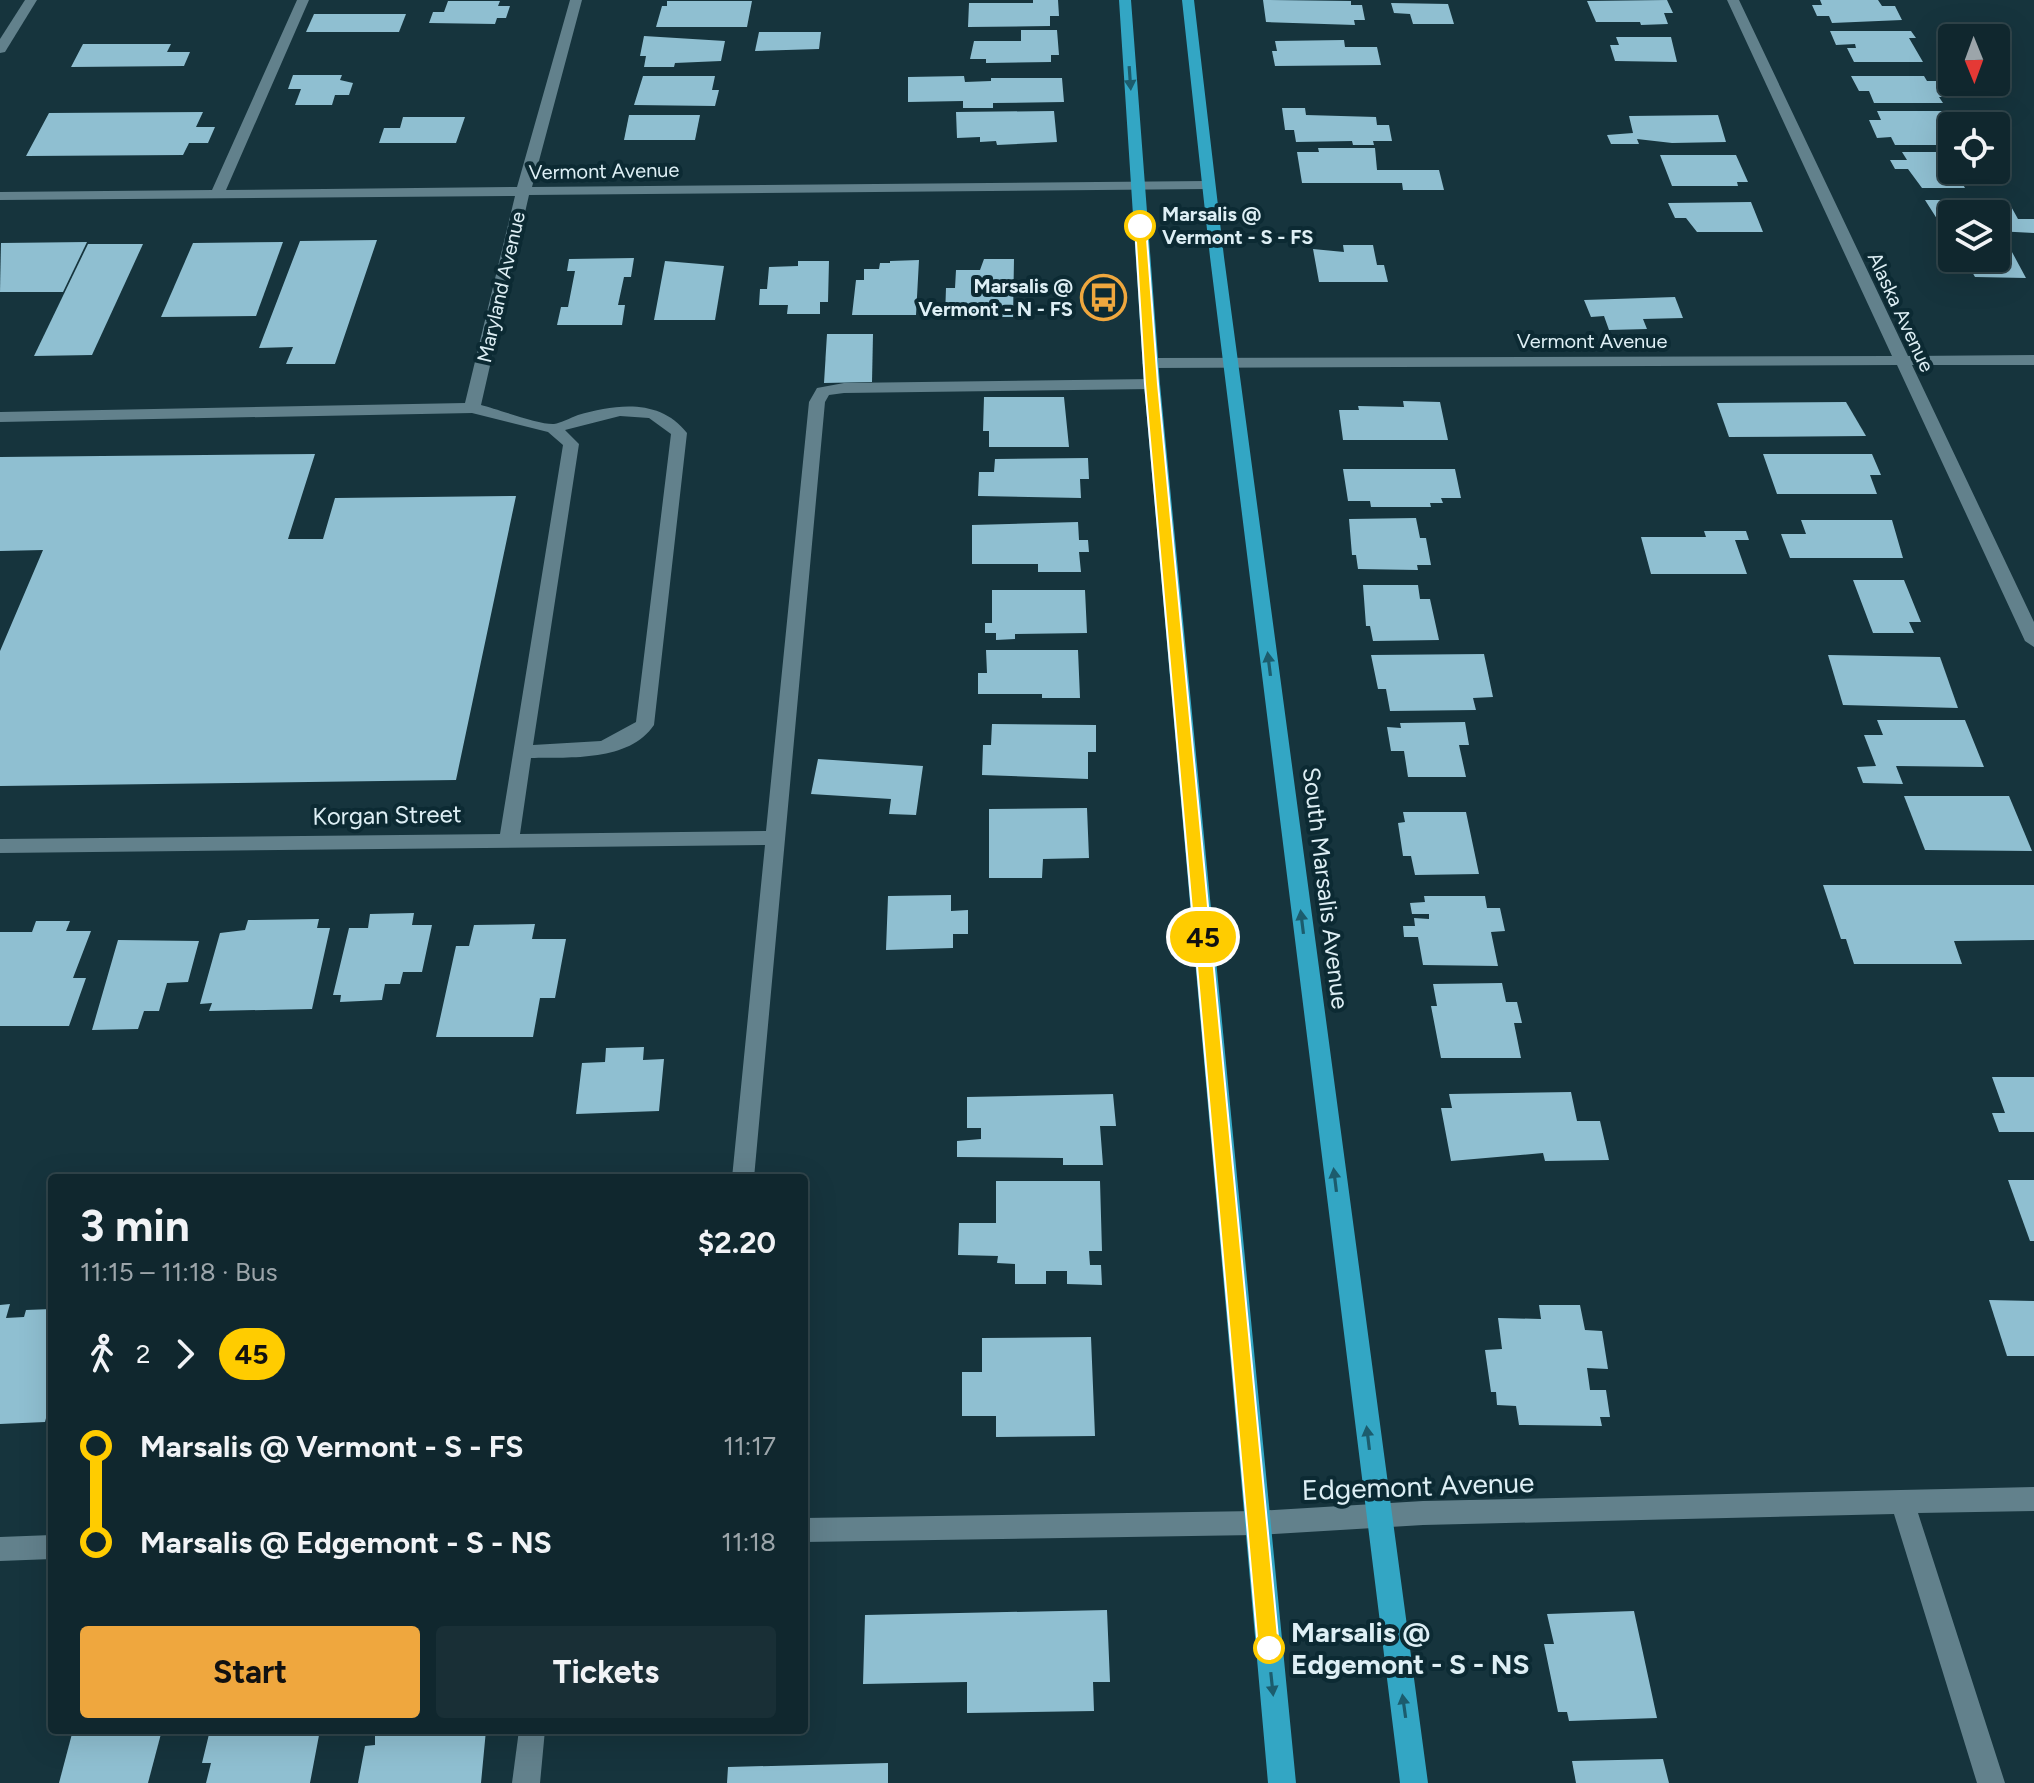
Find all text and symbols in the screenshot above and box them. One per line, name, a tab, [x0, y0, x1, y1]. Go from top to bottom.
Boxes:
north arrow	[1938, 24, 2010, 96]
map controls	[1938, 24, 2010, 272]
one-way arrow	[1124, 66, 1137, 91]
button: locate	[1938, 112, 2010, 184]
street label: Vermont Avenue	[528, 158, 680, 184]
button: layers	[1938, 200, 2010, 272]
place label: Marsalis @ Vermont - S - FS	[1162, 202, 1313, 249]
street label: Maryland Avenue	[472, 209, 530, 365]
marker: Marsalis @ Vermont - S - FS	[1125, 211, 1155, 241]
street label: Alaska Avenue	[1863, 248, 1939, 376]
bus stop icon: Marsalis @ Vermont - N - FS	[1080, 273, 1128, 321]
place label: Marsalis @ Vermont - N - FS	[918, 274, 1073, 321]
street label: Vermont Avenue	[1517, 329, 1667, 353]
one-way arrow	[1262, 651, 1275, 676]
street label: South Marsalis Avenue	[1297, 765, 1355, 1011]
street label: Korgan Street	[312, 799, 462, 831]
one-way arrow	[1295, 909, 1308, 934]
line badge: 45	[1167, 911, 1239, 963]
text: 45	[1186, 920, 1220, 954]
one-way arrow	[1328, 1167, 1341, 1192]
text: 3 min	[80, 1199, 190, 1252]
text: $2.20	[698, 1224, 776, 1261]
text: 11:15 – 11:18 · Bus	[80, 1256, 278, 1288]
icon: walk	[80, 1332, 124, 1376]
icon: forward	[163, 1332, 207, 1376]
text: 45	[235, 1337, 269, 1371]
text: 2	[136, 1338, 151, 1370]
one-way arrow	[1361, 1425, 1374, 1450]
text: Marsalis @ Vermont - S - FS	[140, 1428, 524, 1465]
text: 11:17	[723, 1430, 776, 1462]
street label: Edgemont Avenue	[1301, 1465, 1535, 1507]
text: Marsalis @ Edgemont - S - NS	[140, 1524, 552, 1561]
text: 11:18	[721, 1526, 776, 1558]
place label: Marsalis @ Edgemont - S - NS	[1291, 1615, 1529, 1681]
button: Start	[80, 1626, 420, 1718]
button: Tickets	[436, 1626, 776, 1718]
marker: Marsalis @ Edgemont - S - NS	[1254, 1633, 1284, 1663]
one-way arrow	[1266, 1672, 1279, 1697]
one-way arrow	[1397, 1693, 1410, 1718]

